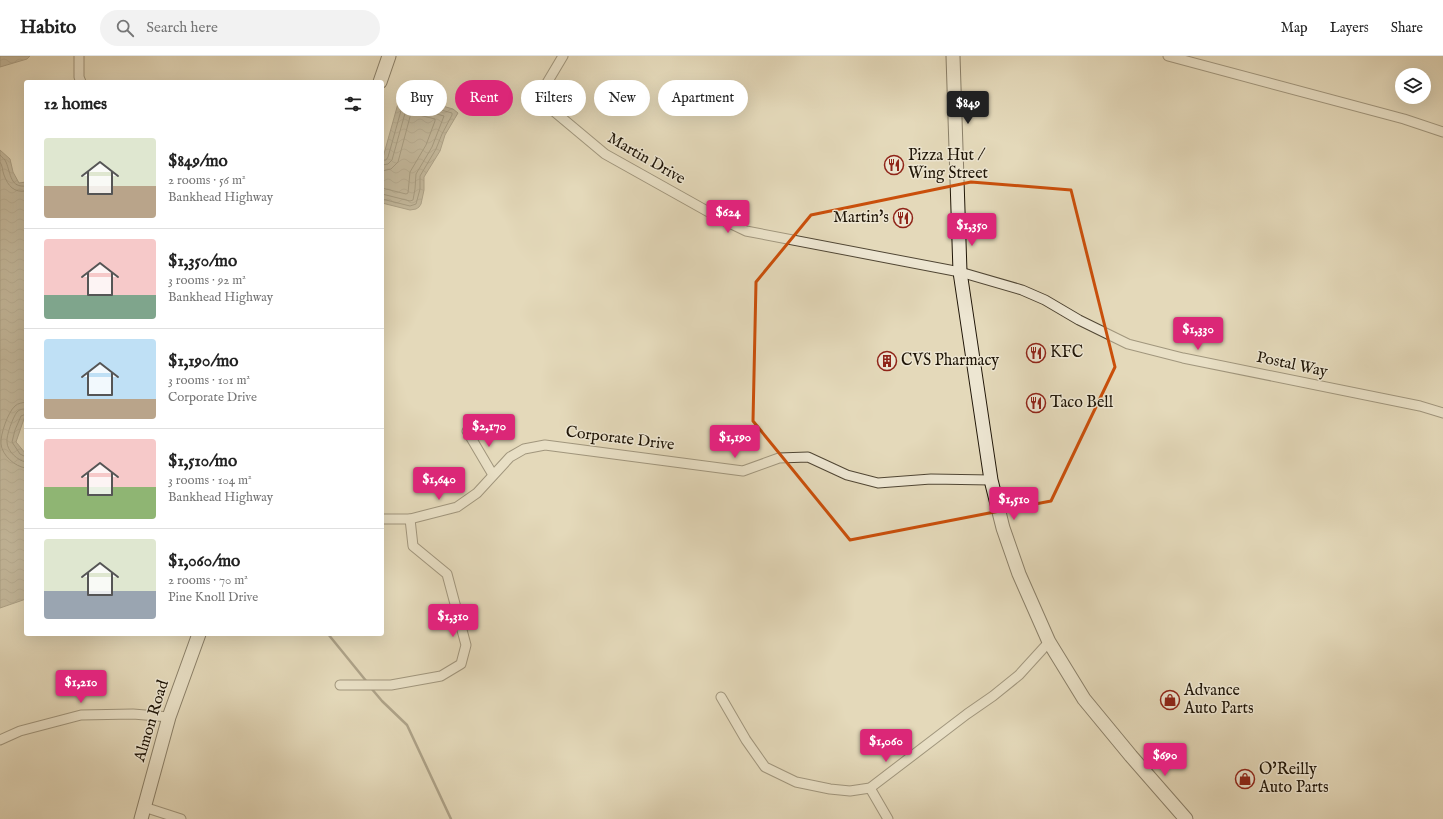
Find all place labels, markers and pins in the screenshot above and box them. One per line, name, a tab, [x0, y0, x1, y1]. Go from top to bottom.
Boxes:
pin: $849	[944, 91, 992, 125]
place label: Pizza Hut / Wing Street	[908, 146, 988, 184]
restaurant icon: Pizza Hut / Wing Street	[883, 154, 905, 176]
pin: $624	[704, 200, 752, 234]
restaurant icon: Martin's	[892, 207, 914, 229]
place label: Martin's	[833, 208, 889, 228]
pin: $1,350	[939, 213, 1005, 247]
pin: $1,330	[1165, 317, 1231, 351]
restaurant icon: KFC	[1025, 342, 1047, 364]
place label: KFC	[1050, 343, 1083, 363]
building icon: CVS Pharmacy	[876, 350, 898, 372]
place label: CVS Pharmacy	[901, 351, 999, 371]
restaurant icon: Taco Bell	[1025, 392, 1047, 414]
place label: Taco Bell	[1050, 393, 1114, 413]
pin: $2,170	[456, 414, 522, 448]
pin: $1,190	[702, 425, 768, 459]
pin: $1,640	[406, 467, 472, 501]
pin: $1,510	[981, 487, 1047, 521]
pin: $1,310	[420, 604, 486, 638]
pin: $1,210	[48, 670, 114, 704]
place label: Advance Auto Parts	[1183, 681, 1254, 719]
shop icon: Advance Auto Parts	[1159, 689, 1181, 711]
pin: $1,060	[853, 729, 919, 763]
pin: $690	[1141, 743, 1189, 777]
place label: O'Reilly Auto Parts	[1258, 760, 1329, 798]
shop icon: O'Reilly Auto Parts	[1234, 768, 1256, 790]

